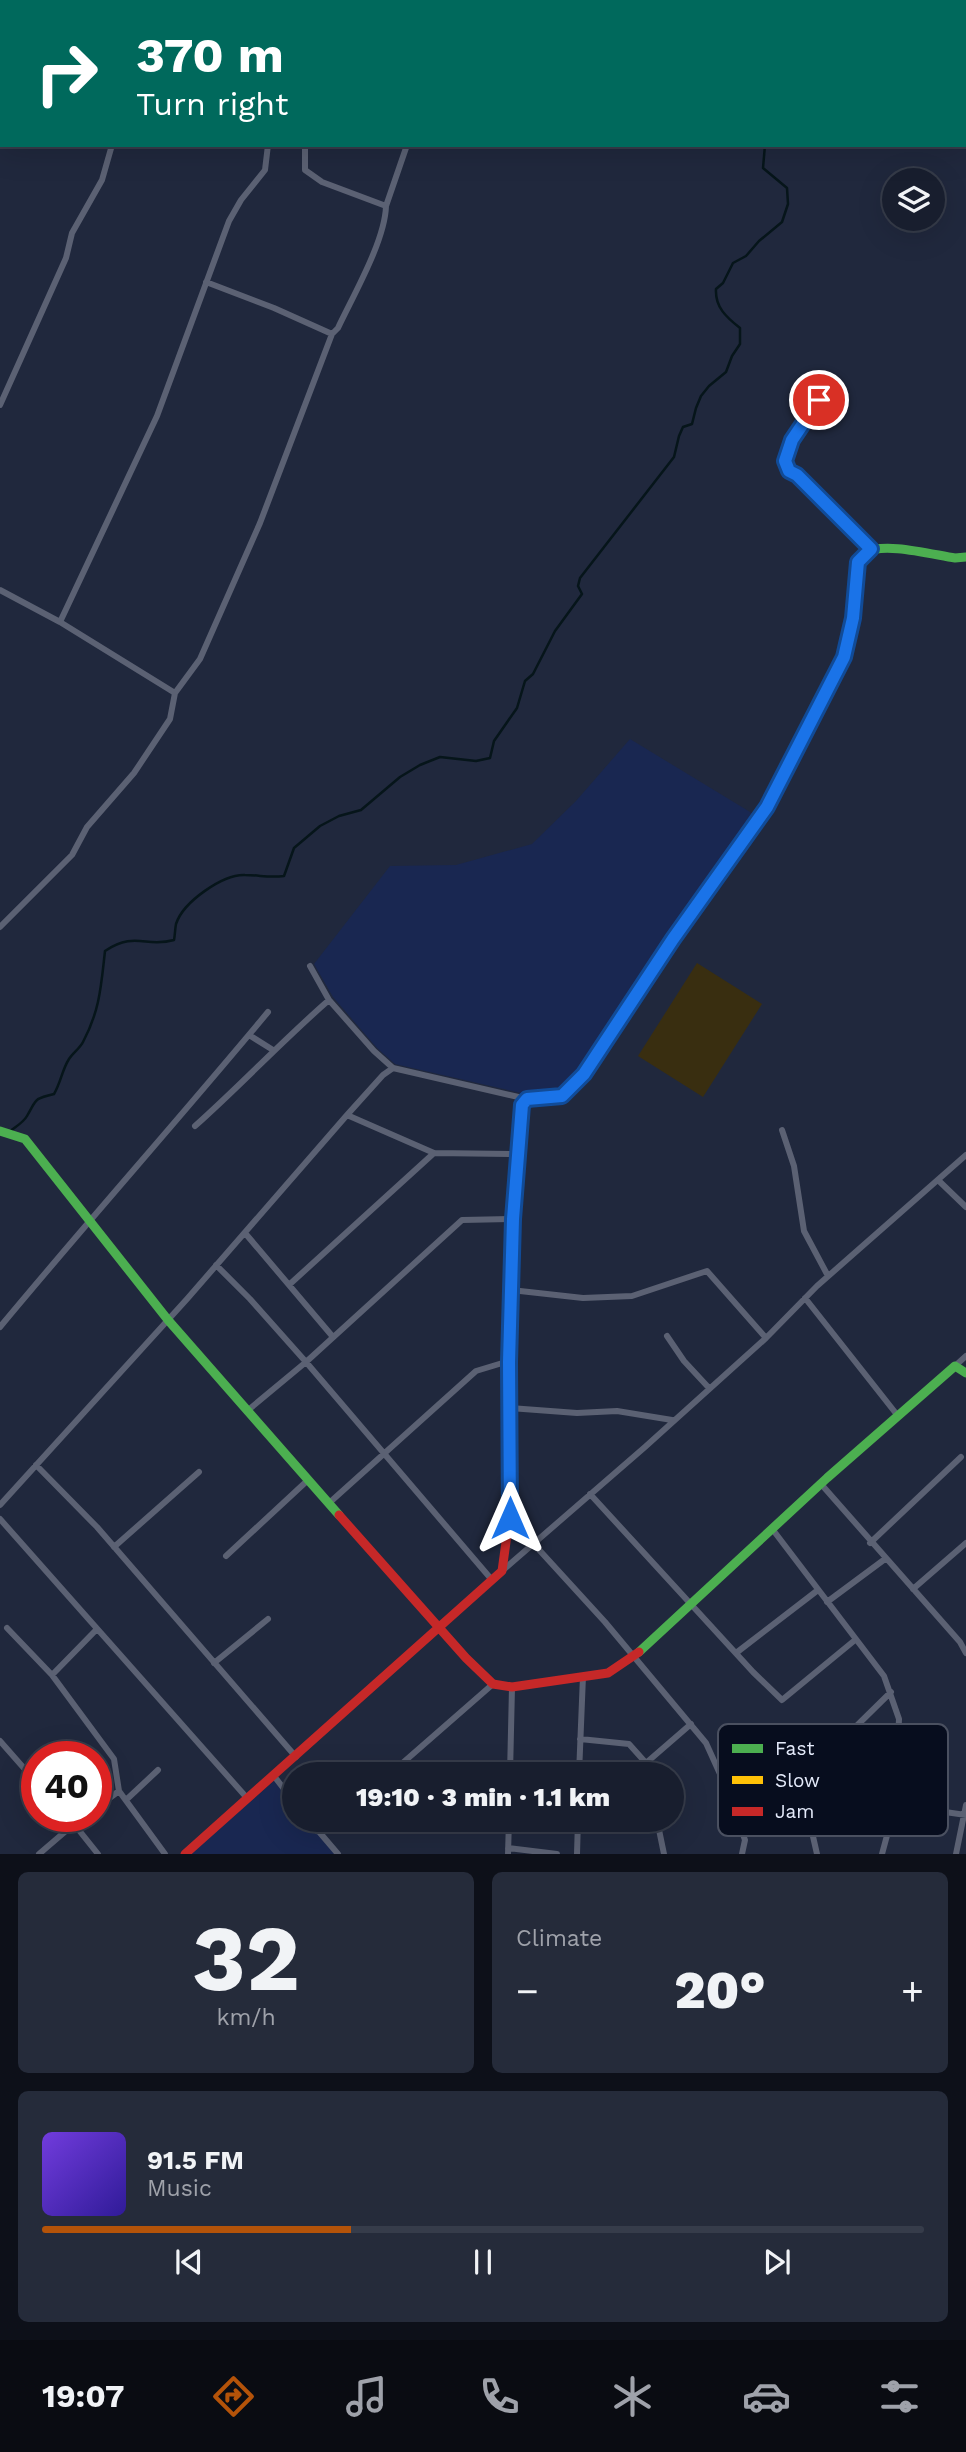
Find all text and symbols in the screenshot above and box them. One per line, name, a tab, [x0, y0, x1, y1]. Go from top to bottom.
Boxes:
text: 370 m	[136, 26, 284, 84]
icon: right	[21, 28, 112, 119]
text: Turn right	[136, 85, 288, 123]
map controls	[882, 168, 945, 231]
button: layers	[882, 168, 945, 231]
pin	[789, 370, 849, 430]
icon: arrive	[800, 381, 838, 419]
position arrow	[473, 1481, 547, 1555]
legend	[718, 1724, 948, 1836]
text: Fast	[775, 1737, 814, 1760]
speed limit sign: 40	[21, 1741, 112, 1832]
text: Slow	[775, 1769, 820, 1792]
text: 19:10 · 3 min · 1.1 km	[356, 1782, 610, 1812]
text: Jam	[775, 1800, 814, 1823]
text: 32	[192, 1905, 300, 2012]
text: Climate	[516, 1925, 602, 1952]
text: 20°	[674, 1960, 766, 2021]
text: −	[516, 1969, 539, 2013]
text: +	[901, 1969, 924, 2013]
text: km/h	[216, 2004, 276, 2031]
text: 91.5 FM	[147, 2145, 244, 2175]
text: Music	[147, 2175, 212, 2202]
icon: previous	[170, 2243, 208, 2281]
icon: pause	[464, 2243, 502, 2281]
icon: next	[758, 2243, 796, 2281]
icon: directions	[209, 2372, 258, 2421]
icon: music	[342, 2372, 391, 2421]
icon: phone	[475, 2372, 524, 2421]
icon: climate	[608, 2372, 657, 2421]
icon: car	[742, 2372, 791, 2421]
icon: filters	[875, 2372, 924, 2421]
text: 19:07	[42, 2377, 125, 2415]

